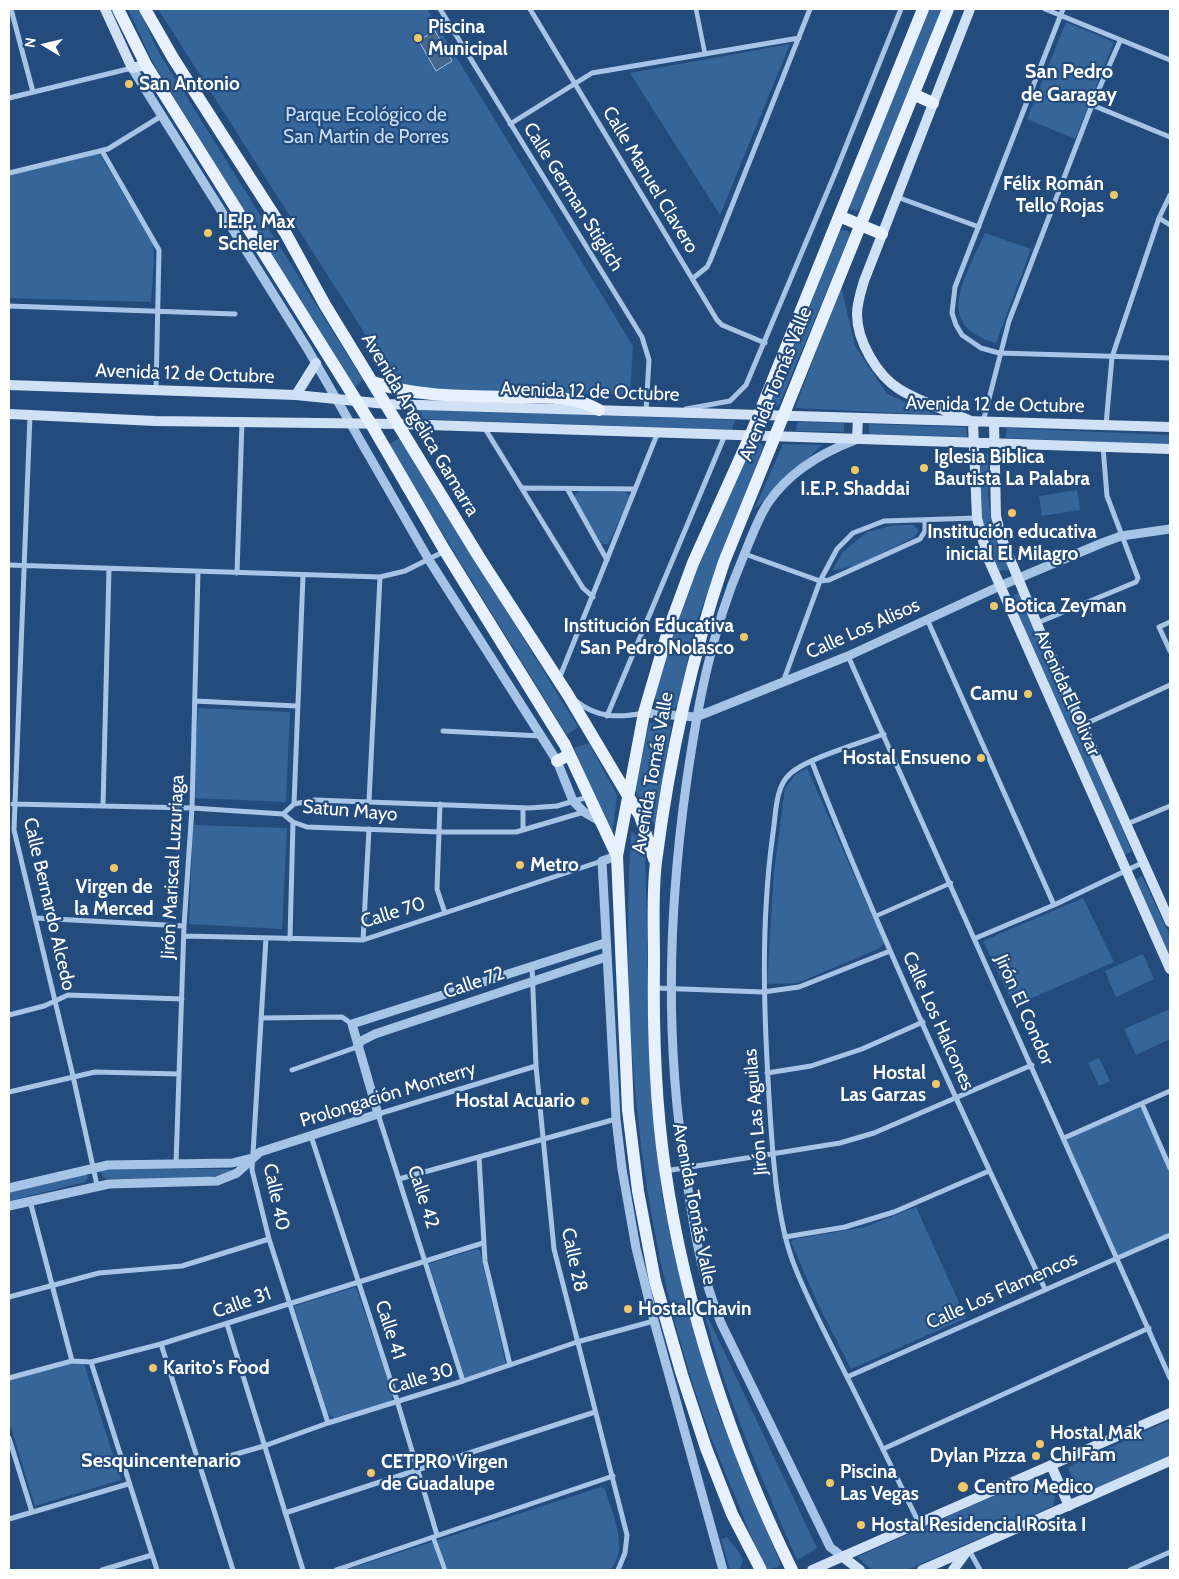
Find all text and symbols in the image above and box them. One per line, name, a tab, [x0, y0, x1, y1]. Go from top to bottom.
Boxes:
place label: Piscina Municipal	[428, 16, 508, 60]
north arrow	[20, 20, 70, 70]
marker: Piscina Municipal	[412, 32, 424, 44]
text: N	[21, 36, 40, 49]
district label: San Pedro de Garagay	[1021, 60, 1117, 107]
place label: San Antonio	[139, 73, 240, 95]
marker: San Antonio	[123, 78, 135, 90]
street label: Calle Manuel Clavero	[597, 102, 703, 258]
park label: Parque Ecológico de San Martin de Porres	[283, 104, 449, 148]
street label: Calle German Stiglich	[518, 118, 628, 276]
place label: Félix Román Tello Rojas	[1003, 173, 1104, 217]
marker: Félix Román Tello Rojas	[1108, 189, 1120, 201]
place label: I.E.P. Max Scheler	[218, 211, 295, 255]
marker: I.E.P. Max Scheler	[202, 227, 214, 239]
street label: Avenida Tomás Valle	[735, 304, 817, 464]
street label: Avenida Angélica Gamarra	[356, 329, 484, 521]
street label: Avenida 12 de Octubre	[95, 359, 275, 389]
street label: Avenida 12 de Octubre	[500, 377, 680, 407]
street label: Avenida 12 de Octubre	[905, 392, 1085, 418]
place label: Iglesia Biblica Bautista La Palabra	[934, 446, 1090, 490]
marker: Iglesia Biblica Bautista La Palabra	[918, 462, 930, 474]
marker: I.E.P. Shaddai	[849, 464, 861, 476]
place label: I.E.P. Shaddai	[800, 478, 910, 500]
marker: Institución educativa inicial El Milagro	[1006, 507, 1018, 519]
place label: Institución educativa inicial El Milagro	[927, 521, 1097, 565]
street label: Calle Los Alisos	[803, 594, 923, 664]
place label: Botica Zeyman	[1004, 595, 1126, 617]
marker: Botica Zeyman	[988, 600, 1000, 612]
place label: Institución Educativa San Pedro Nolasco	[564, 615, 734, 659]
street label: Avenida El Olivar	[1029, 627, 1105, 759]
marker: Institución Educativa San Pedro Nolasco	[738, 631, 750, 643]
place label: Camu	[970, 683, 1018, 705]
marker: Camu	[1022, 688, 1034, 700]
street label: Avenida Tomás Valle	[628, 690, 678, 856]
place label: Hostal Ensueno	[842, 747, 971, 769]
marker: Hostal Ensueno	[975, 752, 987, 764]
street label: Jirón Mariscal Luzuriaga	[157, 774, 189, 960]
street label: Satun Mayo	[302, 795, 398, 827]
street label: Calle Bernardo Alcedo	[18, 815, 80, 993]
place label: Metro	[530, 854, 579, 876]
marker: Metro	[514, 859, 526, 871]
marker: Virgen de la Merced	[108, 862, 120, 874]
place label: Virgen de la Merced	[74, 876, 154, 920]
street label: Calle 70	[358, 892, 428, 934]
street label: Calle Los Halcones	[897, 948, 979, 1094]
street label: Jirón El Condor	[989, 951, 1059, 1069]
street label: Calle 72	[440, 962, 508, 1004]
street label: Jirón Las Aguilas	[739, 1048, 773, 1176]
street label: Prolongación Monterry	[297, 1057, 479, 1133]
place label: Hostal Las Garzas	[840, 1062, 926, 1106]
marker: Hostal Las Garzas	[930, 1078, 942, 1090]
place label: Hostal Acuario	[455, 1090, 575, 1112]
marker: Hostal Acuario	[579, 1095, 591, 1107]
street label: Avenida Tomás Valle	[667, 1121, 721, 1287]
street label: Calle 40	[258, 1161, 294, 1233]
street label: Calle 42	[402, 1163, 444, 1231]
street label: Calle 28	[556, 1226, 592, 1294]
street label: Calle Los Flamencos	[923, 1247, 1081, 1335]
street label: Calle 31	[210, 1282, 274, 1324]
street label: Calle 41	[370, 1298, 410, 1362]
place label: Hostal Chavin	[638, 1298, 751, 1320]
marker: Hostal Chavin	[622, 1303, 634, 1315]
place label: Karito's Food	[163, 1357, 270, 1379]
street label: Calle 30	[386, 1358, 456, 1400]
marker: Karito's Food	[147, 1362, 159, 1374]
place label: Hostal Mak Chi Fam	[1050, 1422, 1142, 1466]
marker: Hostal Mak Chi Fam	[1034, 1438, 1046, 1450]
place label: Dylan Pizza	[930, 1445, 1026, 1467]
district label: Sesquincentenario	[81, 1449, 241, 1473]
marker: Dylan Pizza	[1030, 1450, 1042, 1462]
place label: CETPRO Virgen de Guadalupe	[381, 1451, 508, 1495]
place label: Piscina Las Vegas	[840, 1461, 919, 1505]
marker: CETPRO Virgen de Guadalupe	[365, 1467, 377, 1479]
place label: Centro Medico	[974, 1476, 1093, 1498]
marker: Piscina Las Vegas	[824, 1477, 836, 1489]
marker: Centro Medico	[956, 1480, 970, 1494]
place label: Hostal Residencial Rosita I	[871, 1514, 1086, 1536]
marker: Hostal Residencial Rosita I	[855, 1519, 867, 1531]

